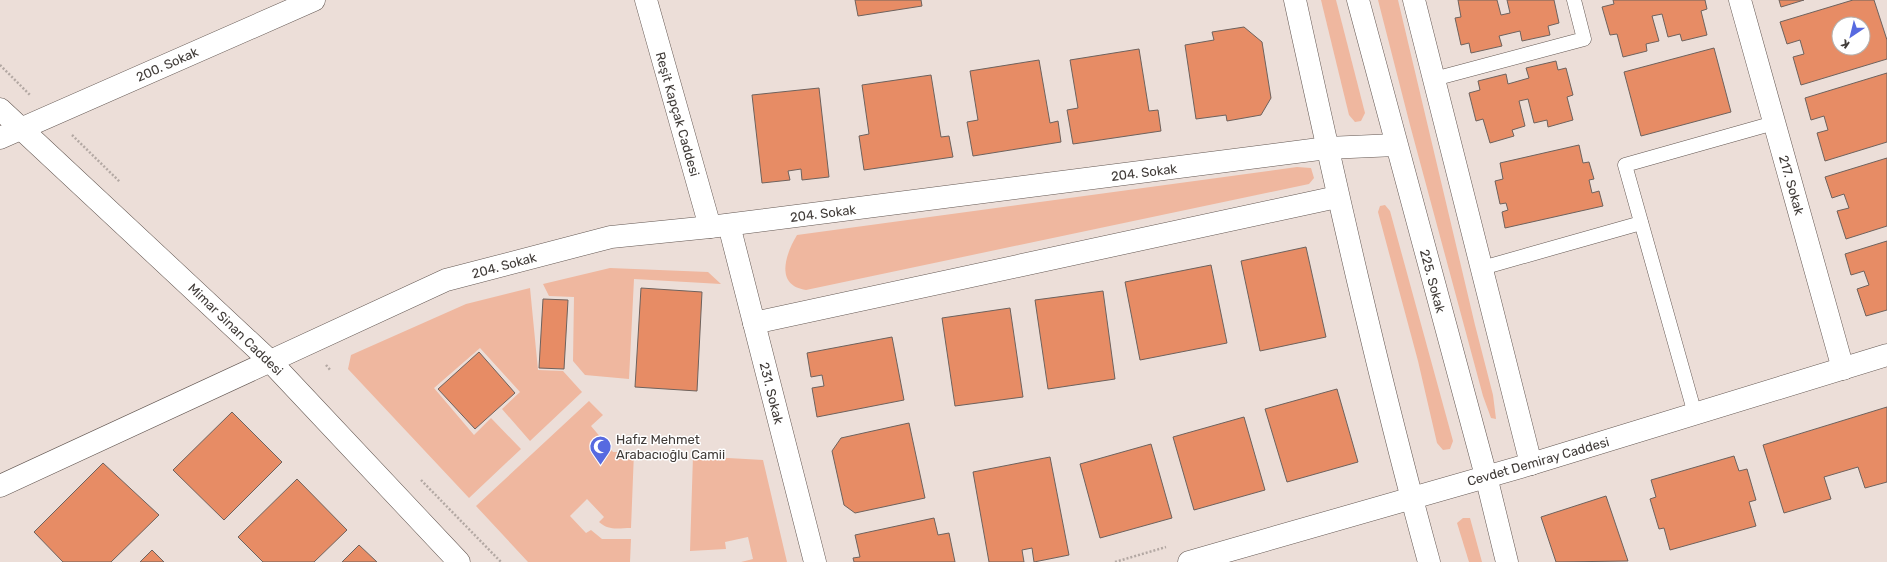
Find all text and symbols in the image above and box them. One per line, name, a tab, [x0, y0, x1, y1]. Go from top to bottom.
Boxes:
north arrow	[1831, 16, 1871, 56]
text: K	[1838, 36, 1852, 51]
street label: 200. Sokak	[134, 44, 201, 85]
street label: Reşit Kapçak Caddesi	[653, 50, 702, 178]
street label: 217. Sokak	[1776, 154, 1807, 217]
street label: 204. Sokak	[1110, 161, 1178, 184]
street label: 204. Sokak	[789, 202, 857, 225]
street label: 225. Sokak	[1417, 248, 1448, 315]
street label: 204. Sokak	[470, 250, 538, 281]
street label: Mimar Sinan Caddesi	[185, 280, 286, 378]
street label: 231. Sokak	[757, 361, 787, 426]
place label: Hafız Mehmet Arabacıoğlu Camii	[616, 432, 725, 463]
mosque icon: Hafız Mehmet Arabacıoğlu Camii	[587, 433, 613, 466]
street label: Cevdet Demiray Caddesi	[1465, 434, 1611, 489]

